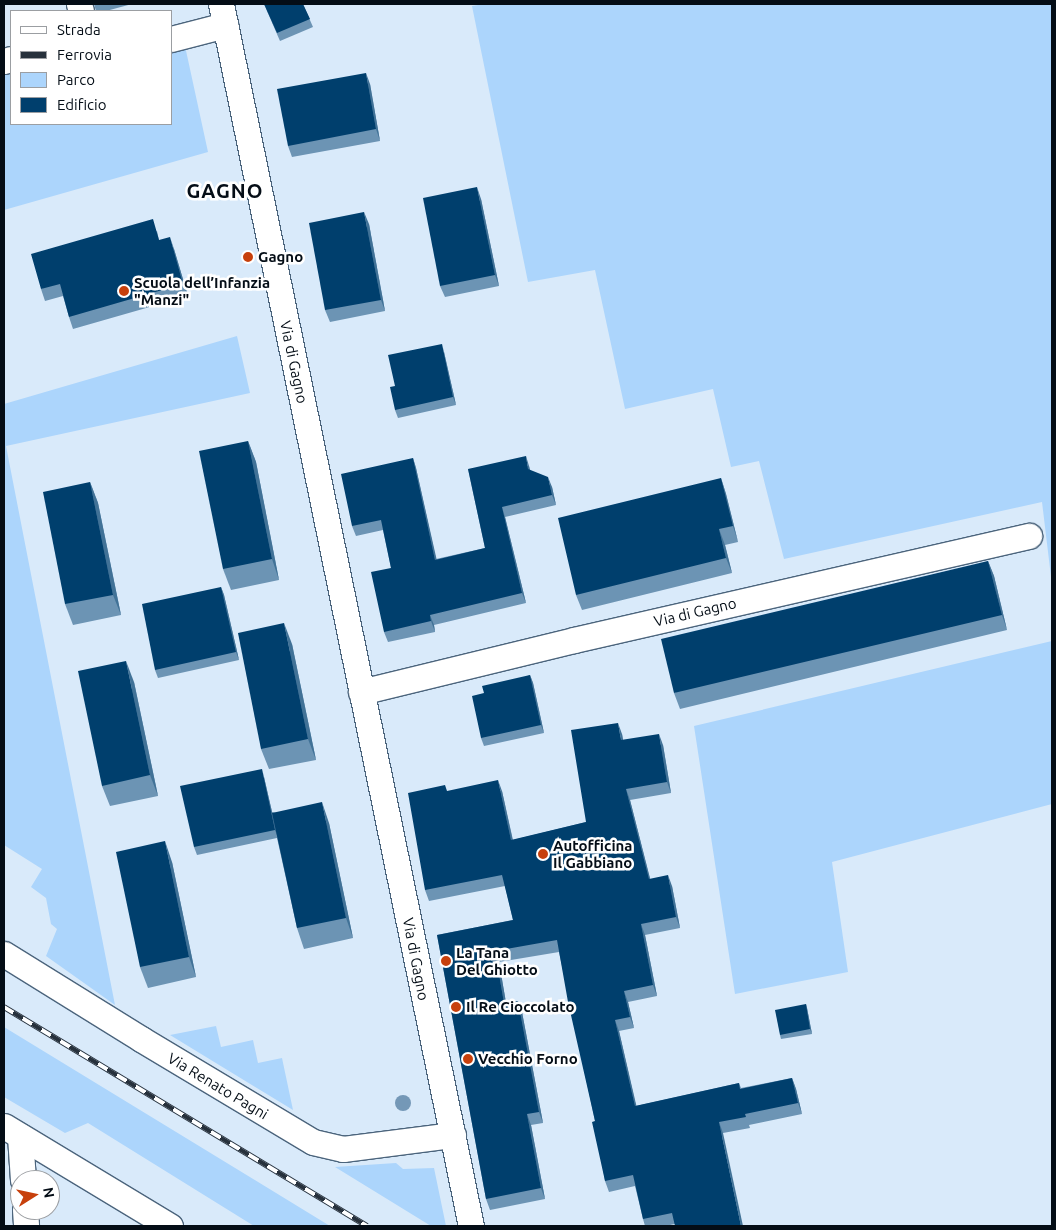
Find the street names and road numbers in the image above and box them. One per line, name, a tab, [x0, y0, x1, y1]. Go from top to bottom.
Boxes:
street label: Via di Gagno	[276, 319, 312, 405]
street label: Via di Gagno	[652, 594, 738, 630]
street label: Via di Gagno	[399, 916, 433, 1002]
street label: Via Renato Pagni	[164, 1049, 272, 1123]

